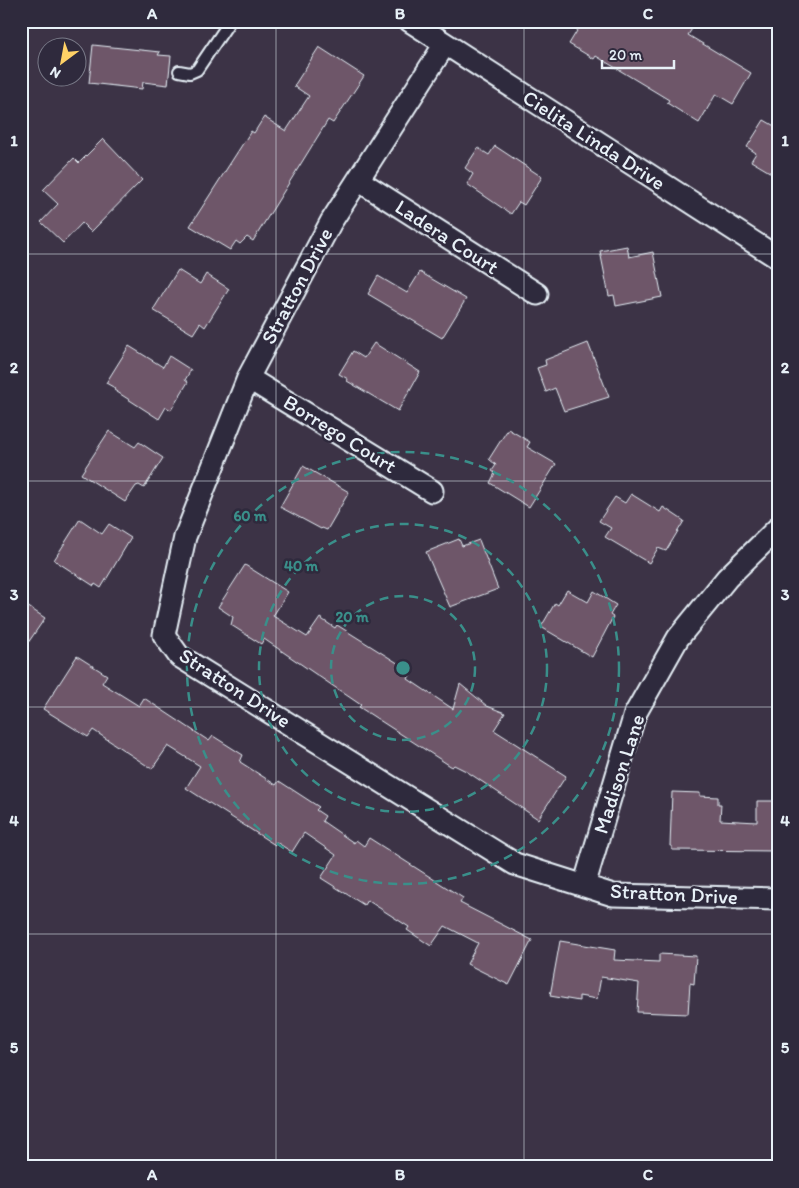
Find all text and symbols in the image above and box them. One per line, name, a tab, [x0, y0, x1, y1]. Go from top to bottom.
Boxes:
text: A	[146, 4, 158, 23]
text: B	[395, 4, 406, 23]
text: C	[643, 4, 654, 23]
north arrow	[38, 38, 88, 88]
scale bar	[602, 38, 674, 70]
text: 20 m	[609, 46, 643, 64]
text: N	[47, 63, 64, 82]
street label: Cielita Linda Drive	[518, 84, 670, 195]
text: 1	[10, 131, 18, 150]
text: 1	[781, 131, 789, 150]
street label: Ladera Court	[391, 194, 504, 279]
street label: Stratton Drive	[255, 223, 338, 348]
text: 2	[10, 358, 19, 377]
text: 2	[781, 358, 790, 377]
street label: Borrego Court	[279, 389, 402, 478]
text: 60 m	[233, 507, 267, 525]
text: 40 m	[284, 557, 319, 575]
text: 3	[10, 585, 19, 604]
text: 3	[781, 585, 790, 604]
text: 20 m	[335, 608, 369, 626]
street label: Stratton Drive	[175, 642, 296, 733]
centre of rings	[394, 659, 412, 677]
street label: Madison Lane	[587, 711, 650, 837]
text: 4	[9, 811, 19, 830]
text: 4	[780, 811, 790, 830]
street label: Stratton Drive	[609, 878, 739, 909]
text: 5	[10, 1038, 19, 1057]
text: 5	[781, 1038, 790, 1057]
text: A	[146, 1165, 158, 1184]
text: B	[395, 1165, 406, 1184]
text: C	[643, 1165, 654, 1184]

